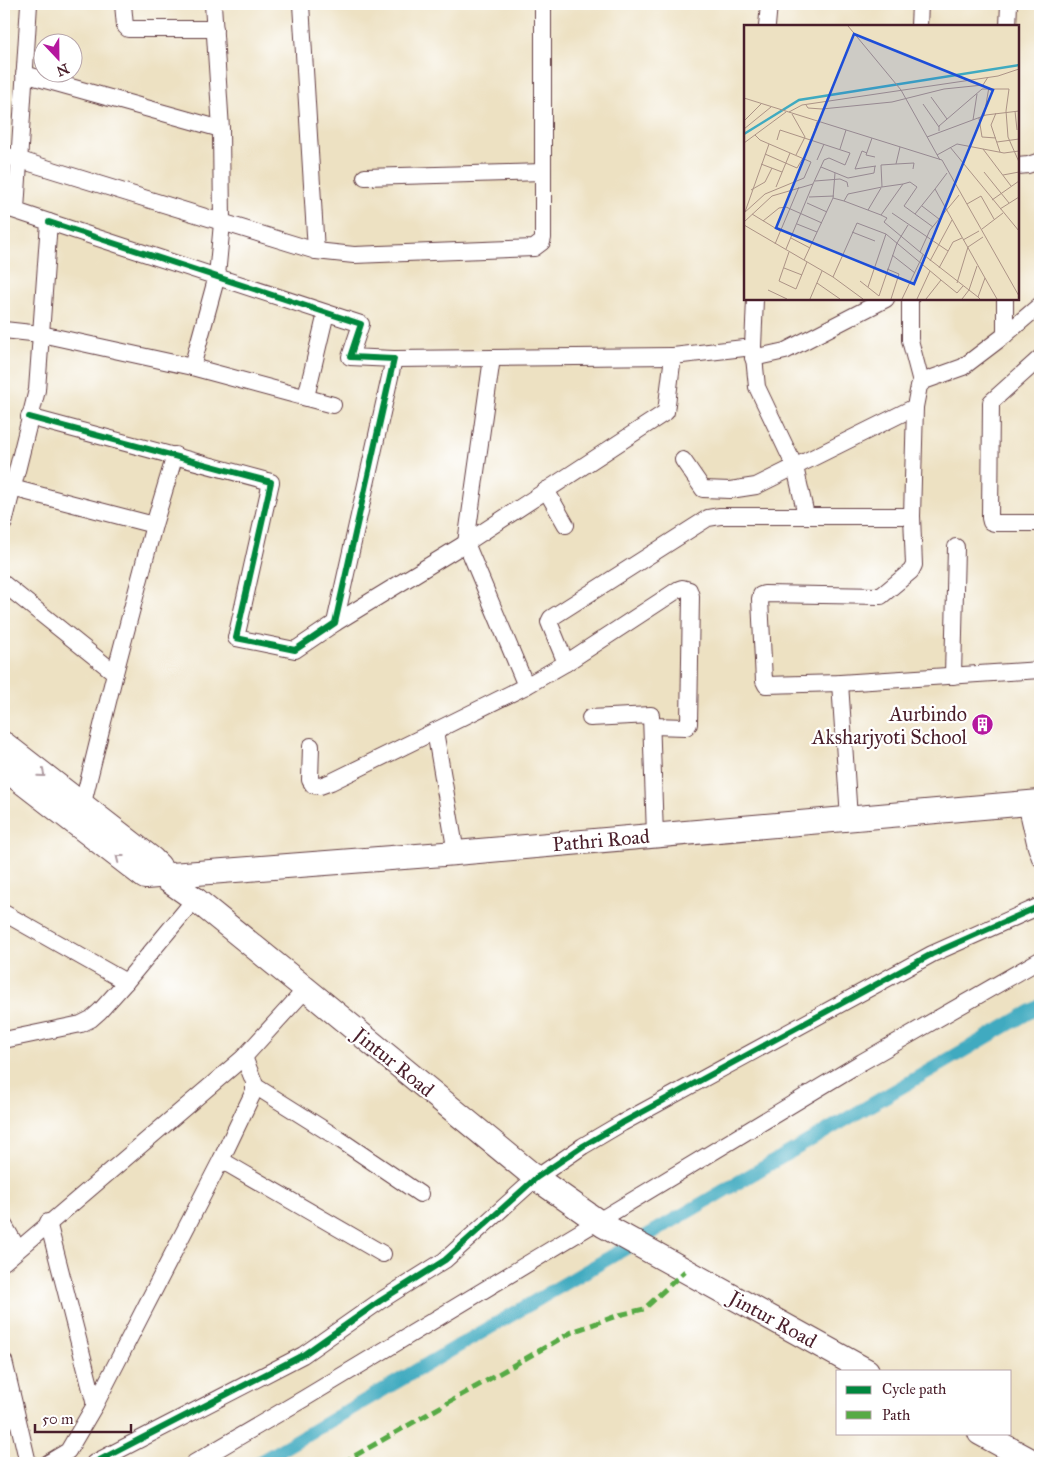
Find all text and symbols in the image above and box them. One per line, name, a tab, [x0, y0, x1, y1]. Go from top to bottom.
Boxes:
inset map	[744, 25, 1019, 300]
north arrow	[32, 32, 82, 82]
text: N	[54, 59, 71, 80]
place label: Aurbindo Aksharjyoti School	[811, 702, 968, 749]
building icon: Aurbindo Aksharjyoti School	[971, 713, 995, 737]
one-way arrow	[36, 769, 45, 777]
street label: Pathri Road	[551, 824, 651, 856]
one-way arrow	[116, 855, 125, 864]
street label: Jintur Road	[347, 1021, 439, 1102]
street label: Jintur Road	[723, 1284, 821, 1354]
legend	[836, 1370, 1012, 1434]
text: Cycle path	[882, 1380, 947, 1398]
scale bar	[35, 1402, 131, 1434]
text: Path	[882, 1406, 911, 1424]
text: 50 m	[42, 1410, 74, 1428]

